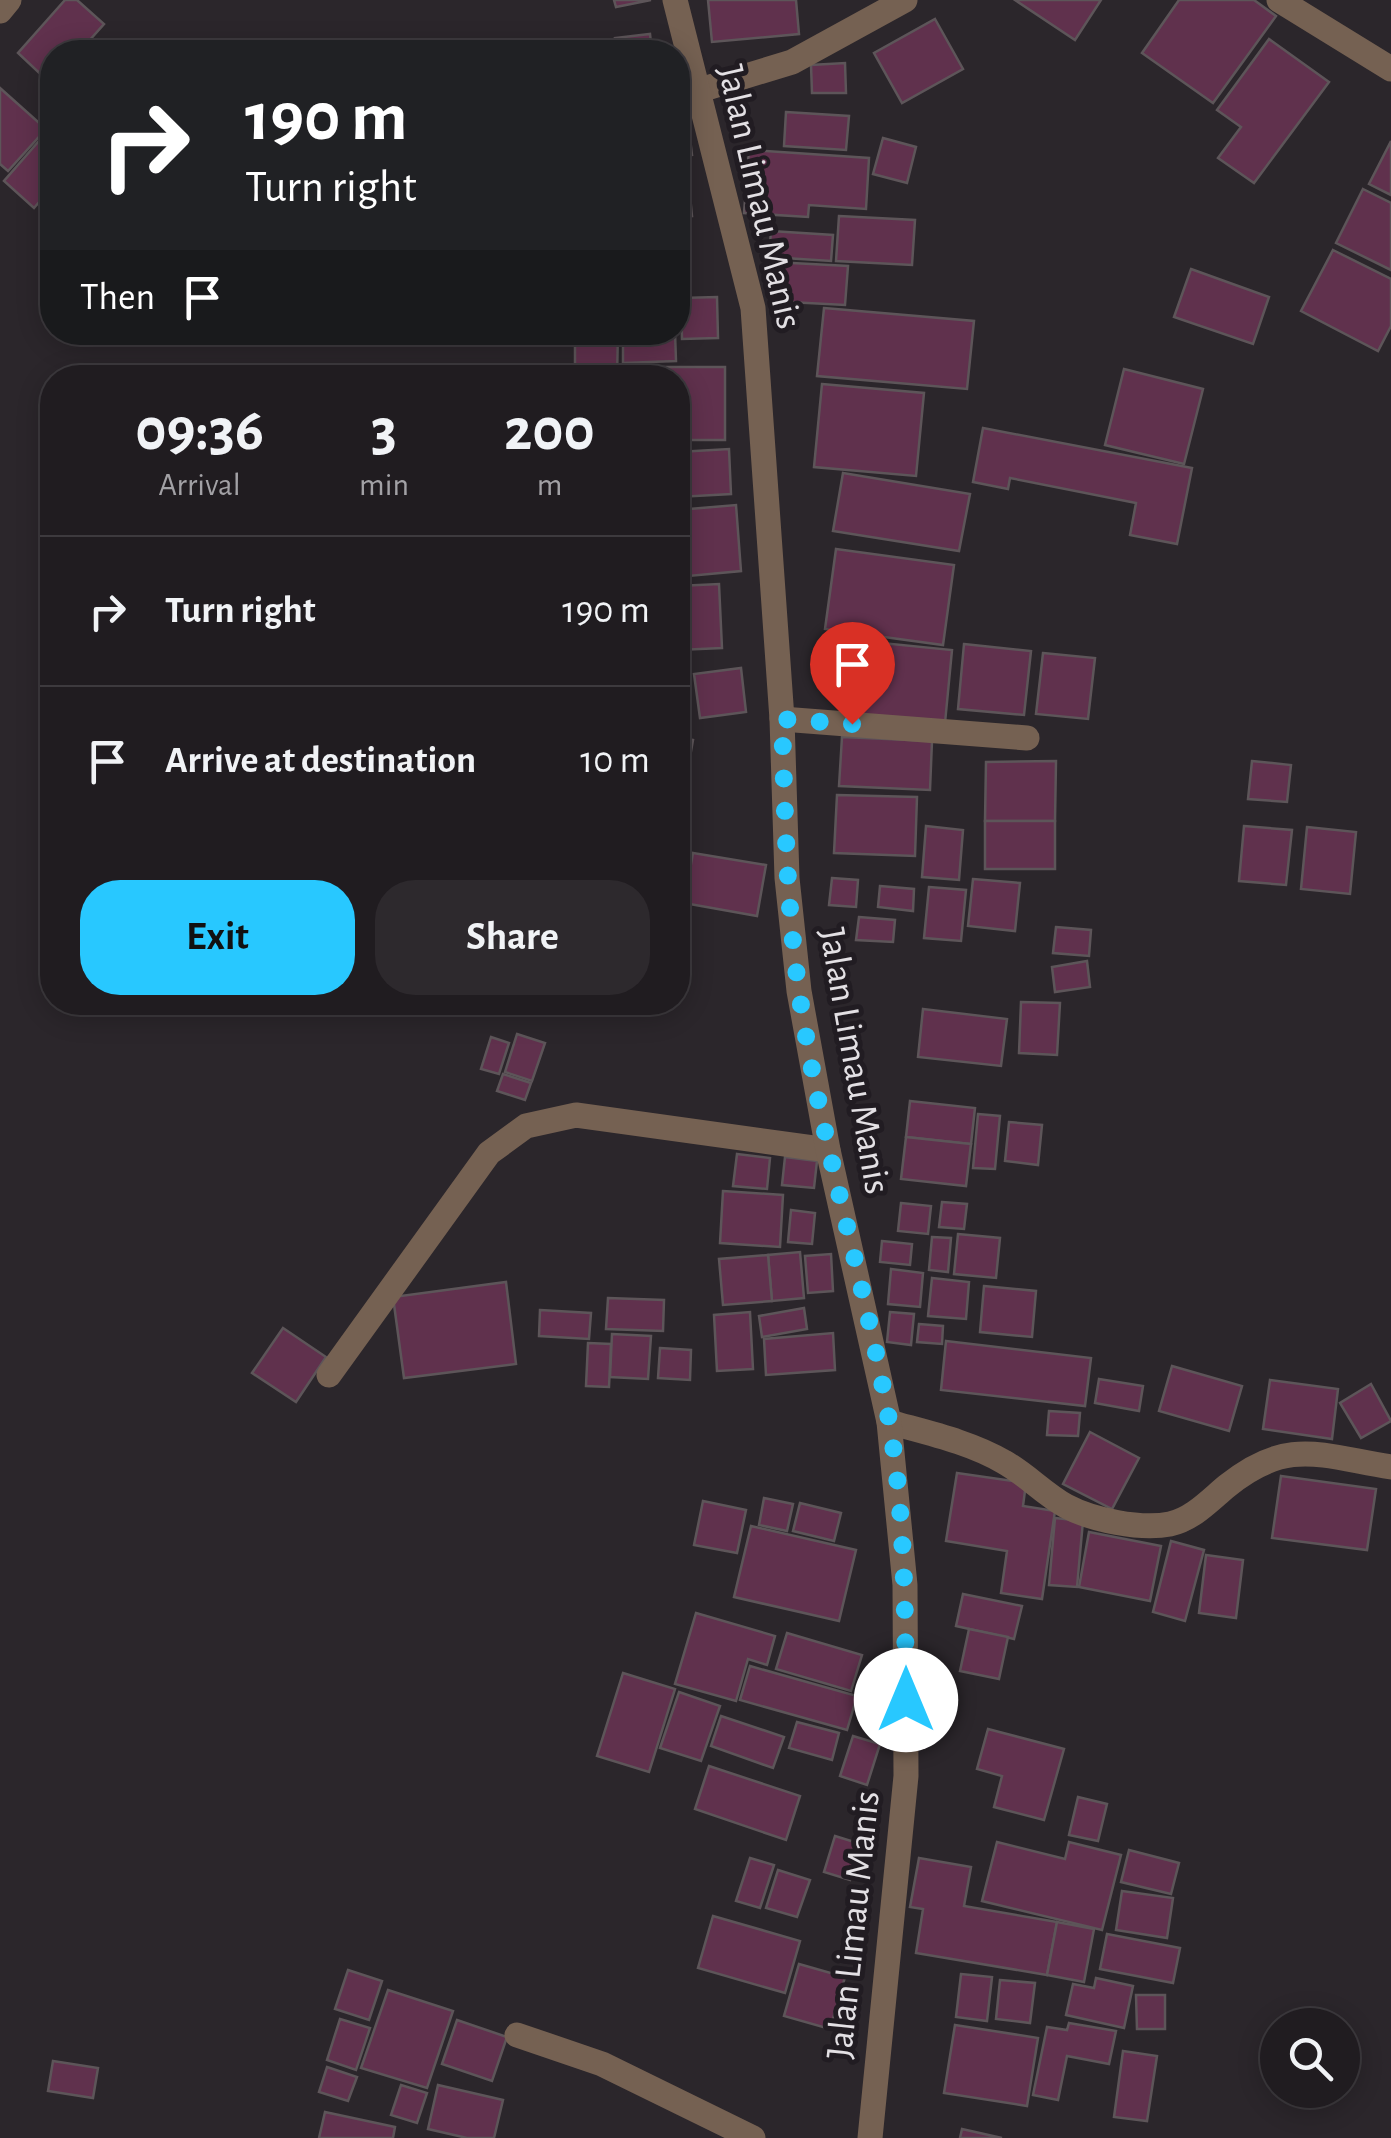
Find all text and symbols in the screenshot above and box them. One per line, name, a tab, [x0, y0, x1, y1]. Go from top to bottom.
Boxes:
street label: Jalan Limau Manis	[710, 62, 808, 332]
icon: right	[80, 80, 210, 210]
text: 190 m	[245, 83, 408, 153]
text: Turn right	[245, 165, 417, 210]
icon: arrive	[175, 270, 230, 325]
text: Then	[80, 279, 155, 317]
text: 09:36	[135, 401, 264, 461]
text: 3	[371, 401, 397, 461]
text: 200	[504, 401, 595, 461]
text: Arrival	[158, 469, 241, 501]
text: min	[359, 469, 409, 501]
text: m	[537, 469, 562, 501]
icon: right	[80, 584, 135, 639]
text: Turn right	[165, 592, 315, 630]
text: 190 m	[562, 592, 650, 630]
pin	[810, 622, 895, 725]
icon: arrive	[825, 637, 880, 692]
icon: arrive	[80, 734, 135, 789]
text: Arrive at destination	[165, 742, 476, 780]
text: 10 m	[580, 742, 650, 780]
button: Exit	[80, 880, 355, 995]
button: Share	[375, 880, 650, 995]
street label: Jalan Limau Manis	[812, 925, 896, 1197]
position arrow	[854, 1648, 958, 1752]
street label: Jalan Limau Manis	[821, 1789, 887, 2061]
map controls	[1260, 2008, 1360, 2108]
button: search	[1260, 2008, 1360, 2108]

